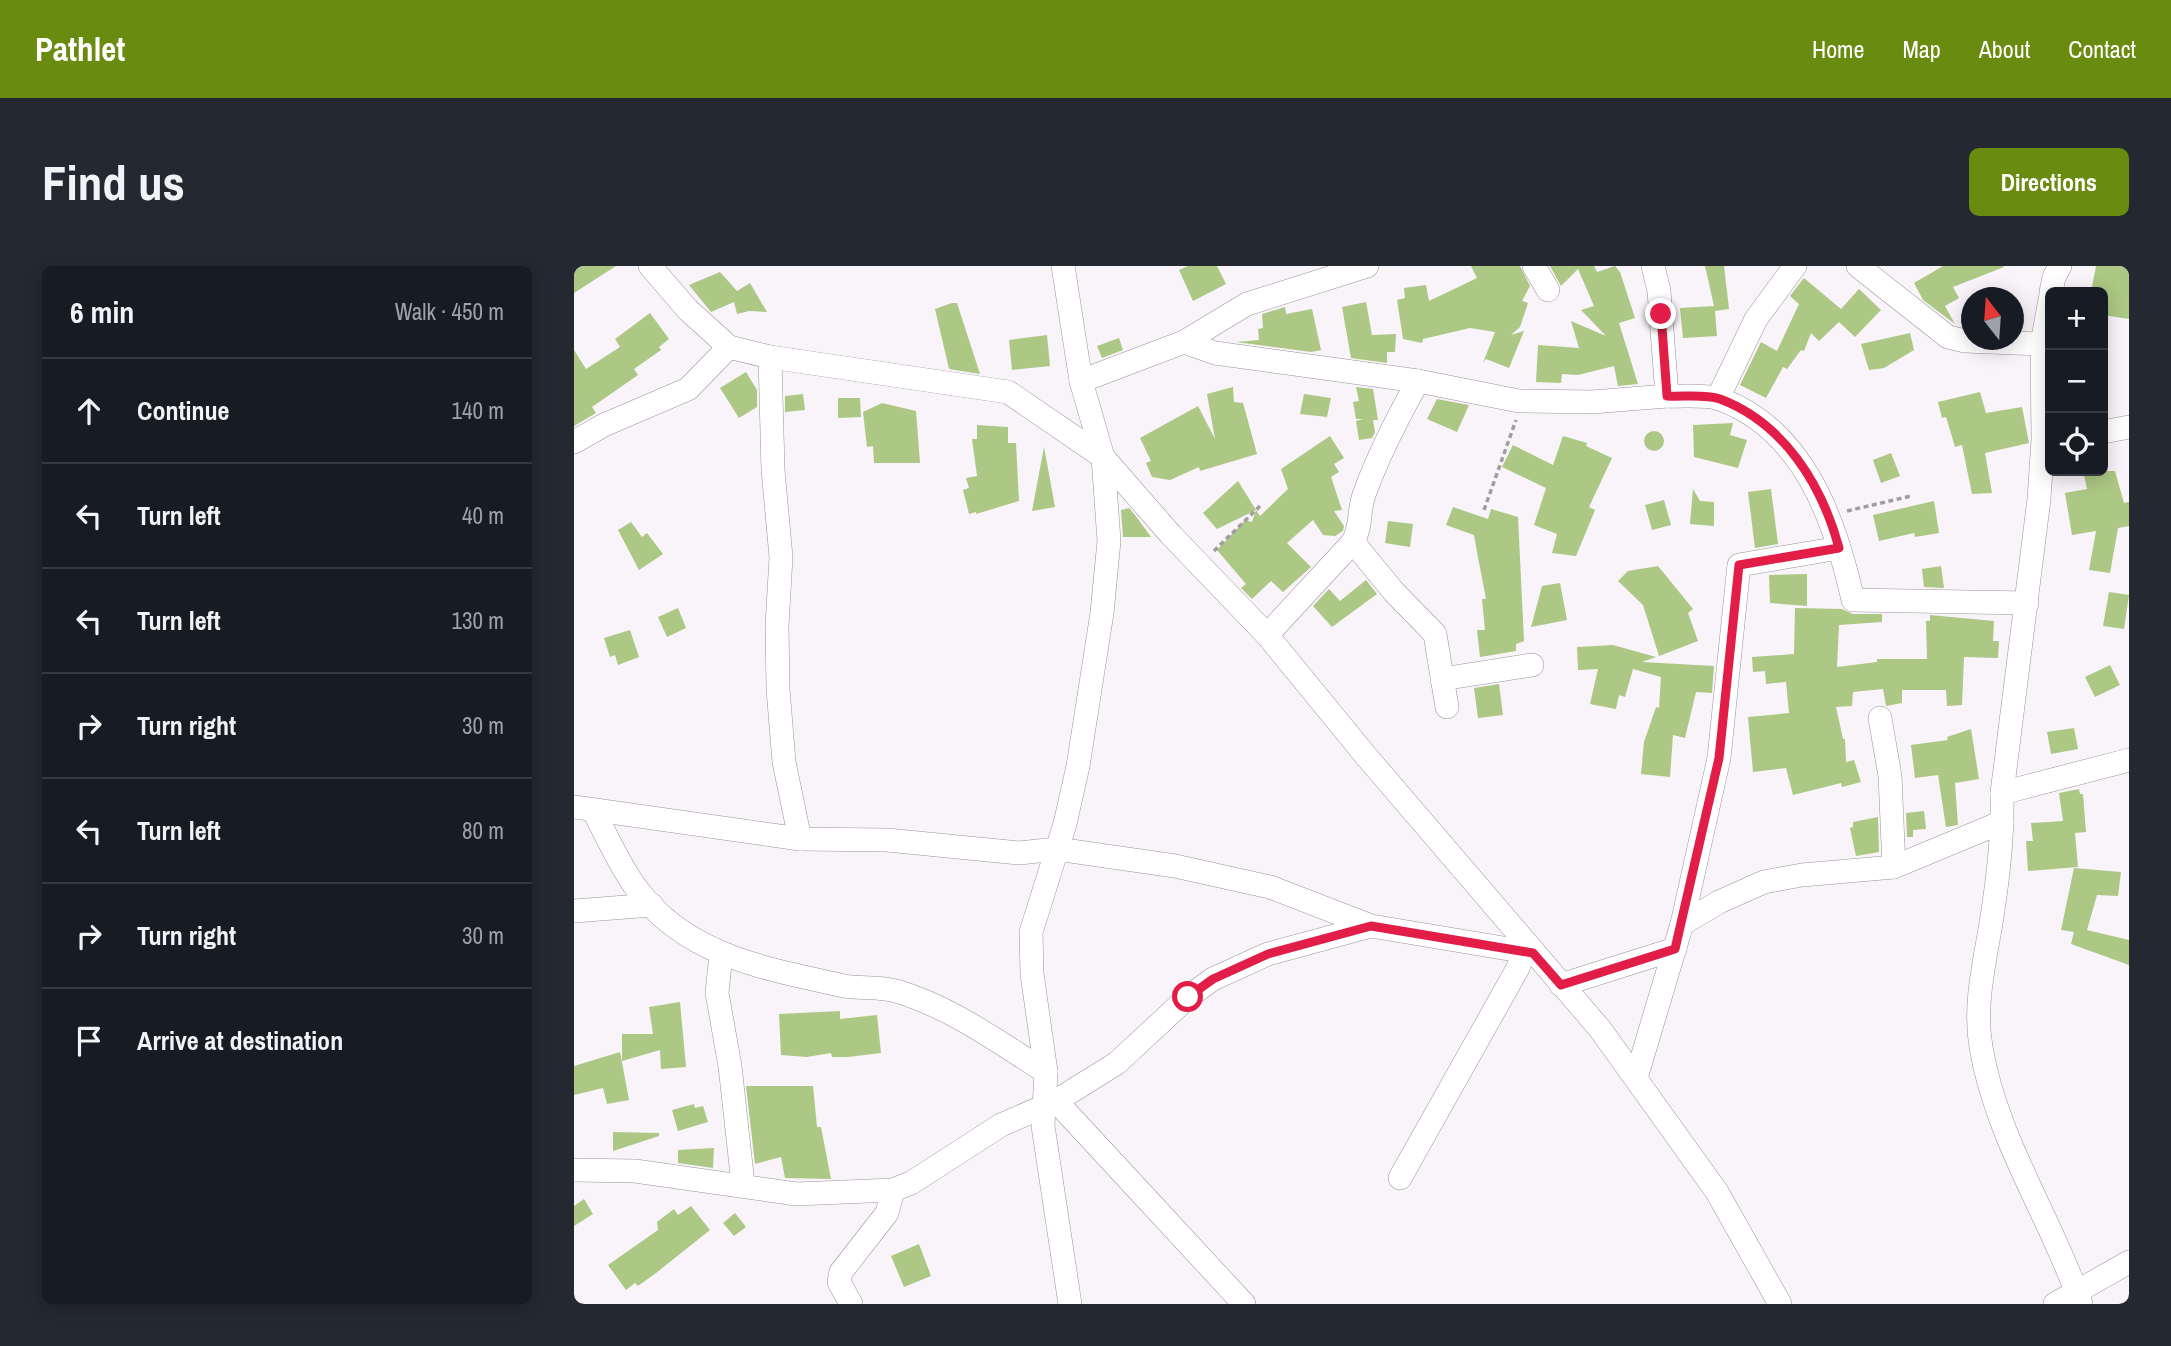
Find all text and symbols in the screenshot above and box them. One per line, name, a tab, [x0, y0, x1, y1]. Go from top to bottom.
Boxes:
text: Pathlet	[35, 27, 125, 71]
text: Home	[1812, 33, 1864, 65]
text: Map	[1902, 33, 1941, 65]
text: About	[1979, 33, 2030, 65]
text: Contact	[2068, 33, 2136, 65]
button: Directions	[1969, 148, 2129, 216]
text: Find us	[42, 149, 185, 215]
north arrow	[1961, 287, 2024, 350]
map controls	[2045, 287, 2108, 476]
button: +	[2045, 287, 2108, 350]
text: 6 min	[70, 292, 134, 332]
text: Walk · 450 m	[395, 296, 504, 327]
route end	[1645, 298, 1676, 329]
button: −	[2045, 350, 2108, 413]
icon: ahead	[70, 392, 108, 430]
text: Continue	[137, 393, 229, 428]
text: 140 m	[452, 395, 504, 426]
button: locate	[2045, 413, 2108, 476]
icon: left	[70, 497, 108, 535]
text: Turn left	[137, 498, 221, 533]
text: 40 m	[462, 500, 504, 531]
icon: left	[70, 602, 108, 640]
text: Turn left	[137, 603, 221, 638]
text: 130 m	[452, 605, 504, 636]
icon: right	[70, 707, 108, 745]
text: Turn right	[137, 708, 236, 743]
text: 30 m	[462, 710, 504, 741]
icon: left	[70, 812, 108, 850]
text: Turn left	[137, 813, 221, 848]
text: 80 m	[462, 815, 504, 846]
icon: right	[70, 917, 108, 955]
text: Turn right	[137, 918, 236, 953]
text: 30 m	[462, 920, 504, 951]
route start	[1172, 981, 1203, 1012]
icon: arrive	[70, 1022, 108, 1060]
text: Arrive at destination	[137, 1023, 343, 1058]

